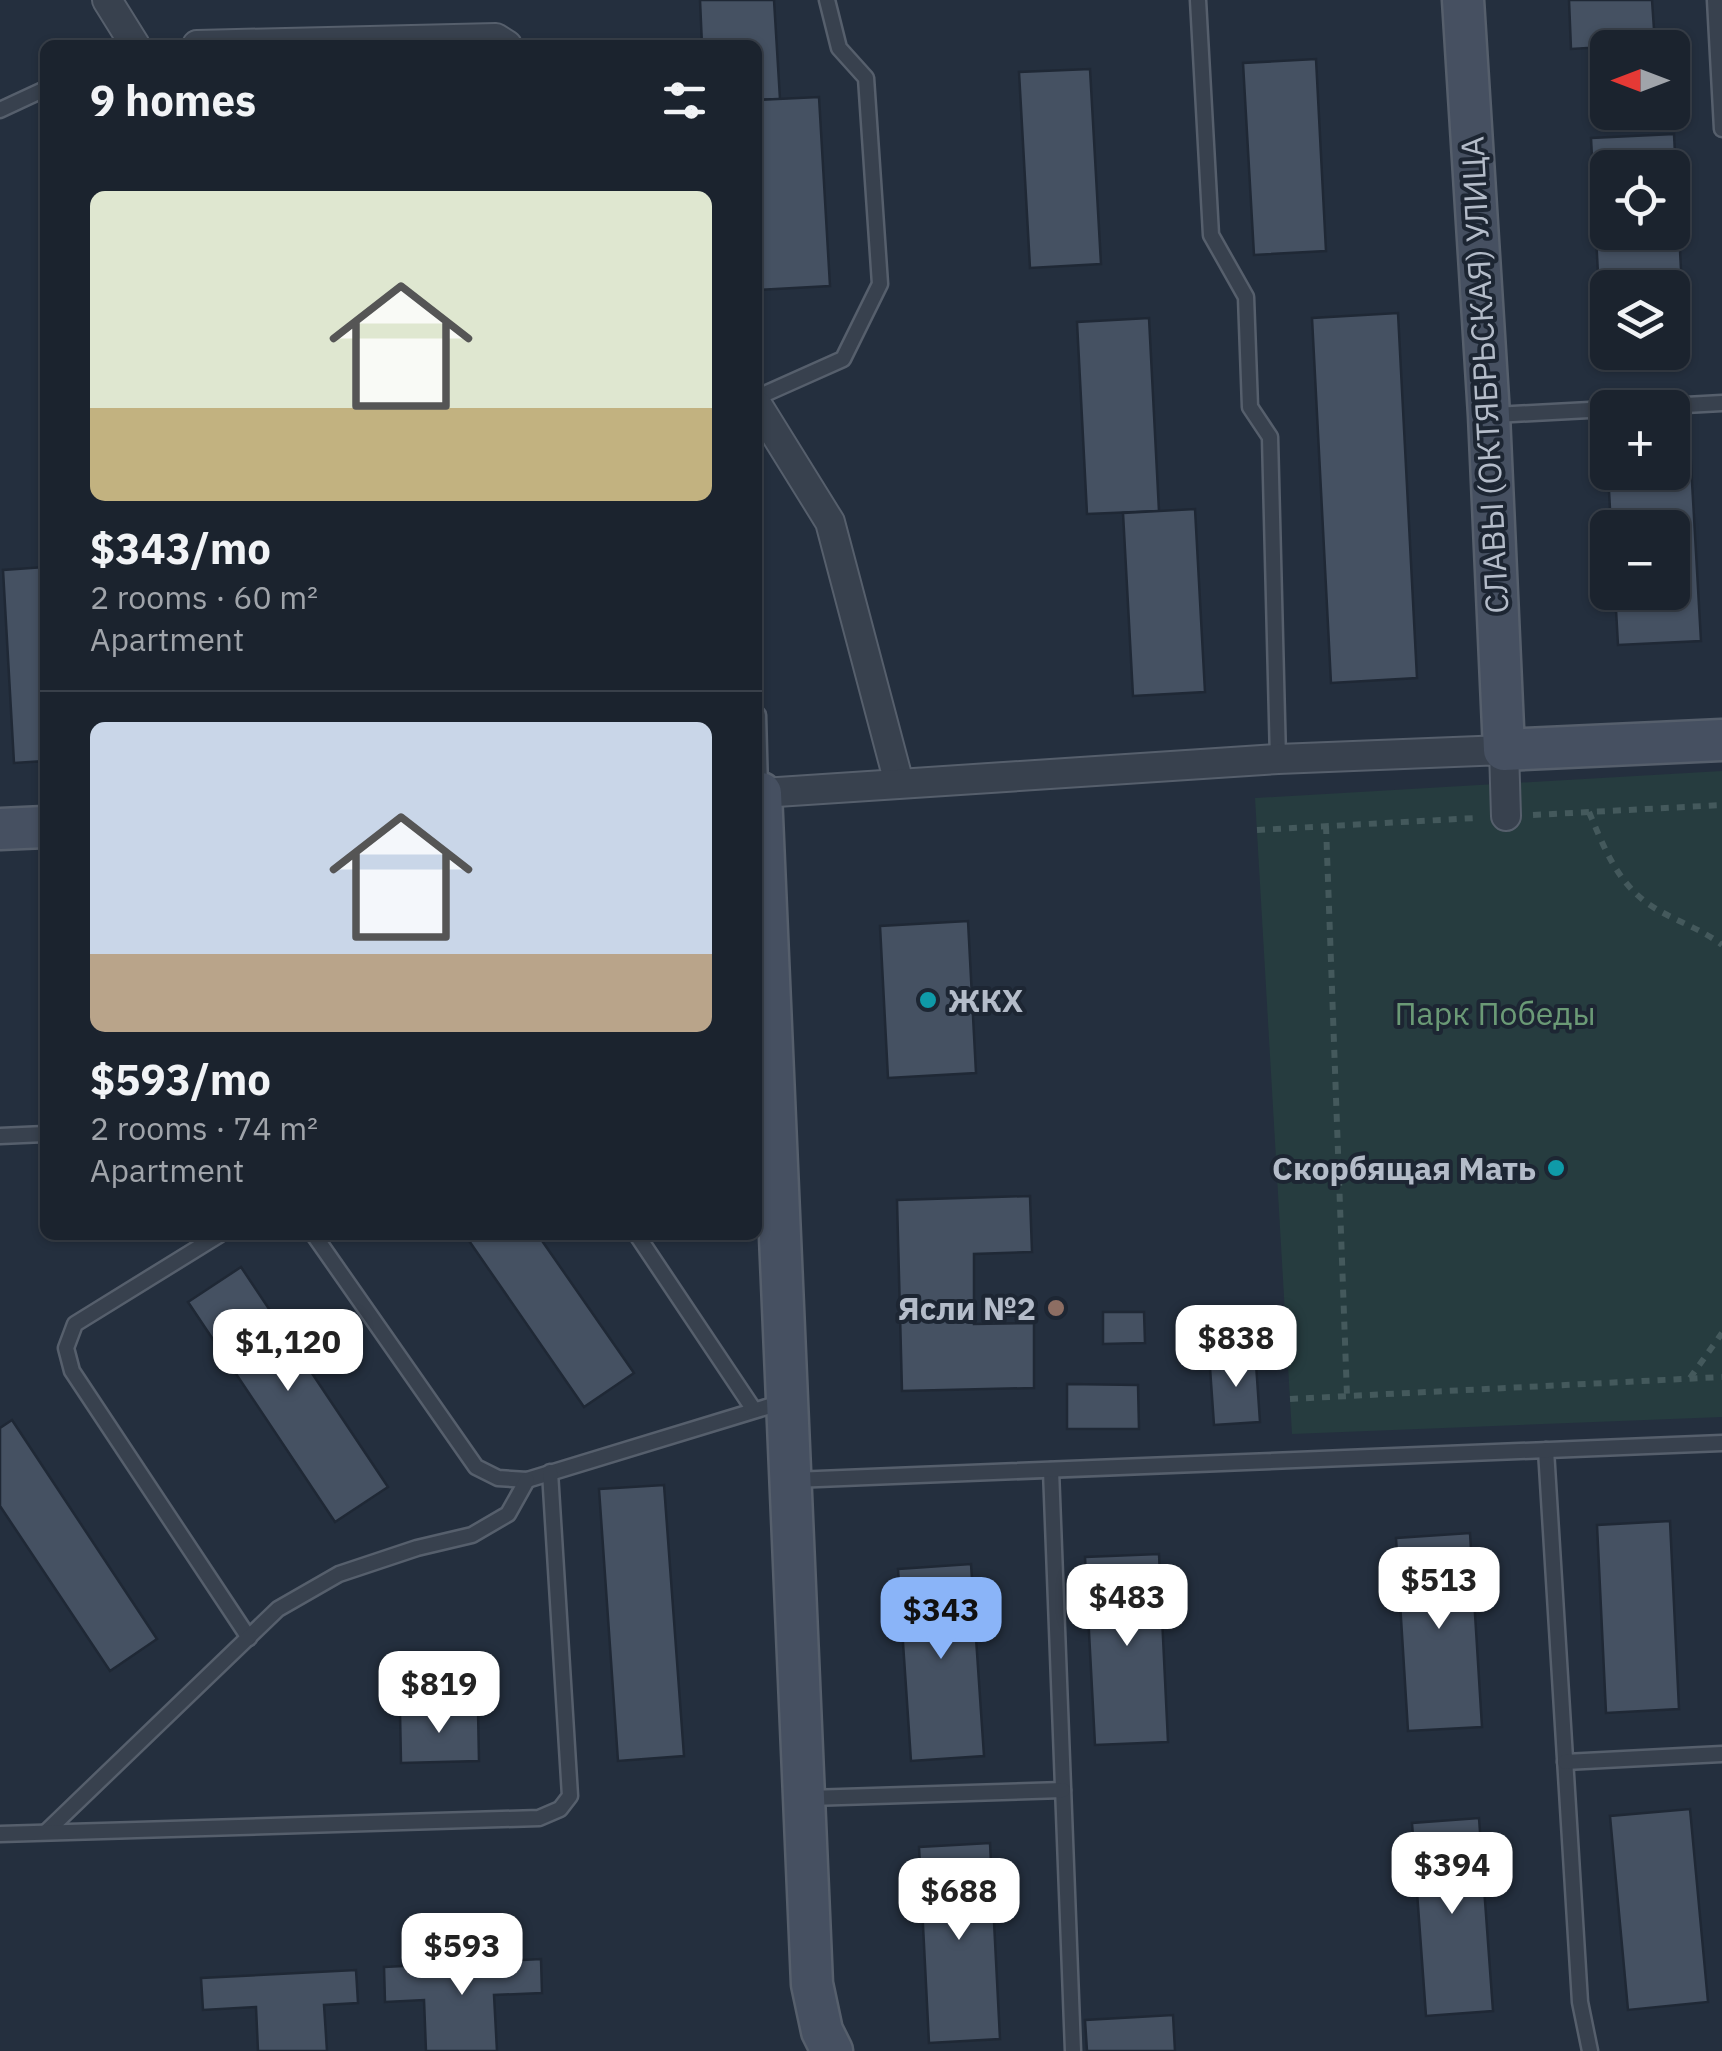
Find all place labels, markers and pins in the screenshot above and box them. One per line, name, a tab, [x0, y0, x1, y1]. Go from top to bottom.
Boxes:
place label: ЖКХ	[948, 979, 1024, 1021]
marker: ЖКХ	[917, 989, 939, 1011]
place label: Скорбящая Мать	[1272, 1147, 1536, 1189]
marker: Скорбящая Мать	[1545, 1157, 1567, 1179]
place label: Ясли №2	[898, 1287, 1036, 1329]
marker: Ясли №2	[1045, 1297, 1067, 1319]
pin: $838	[1177, 1305, 1295, 1390]
pin: $1,120	[207, 1309, 369, 1394]
pin: $513	[1380, 1547, 1498, 1632]
pin: $483	[1068, 1564, 1186, 1649]
pin: $343	[882, 1577, 1000, 1662]
pin: $819	[380, 1651, 498, 1736]
pin: $394	[1393, 1832, 1511, 1917]
pin: $688	[900, 1858, 1018, 1943]
pin: $593	[403, 1913, 521, 1998]

